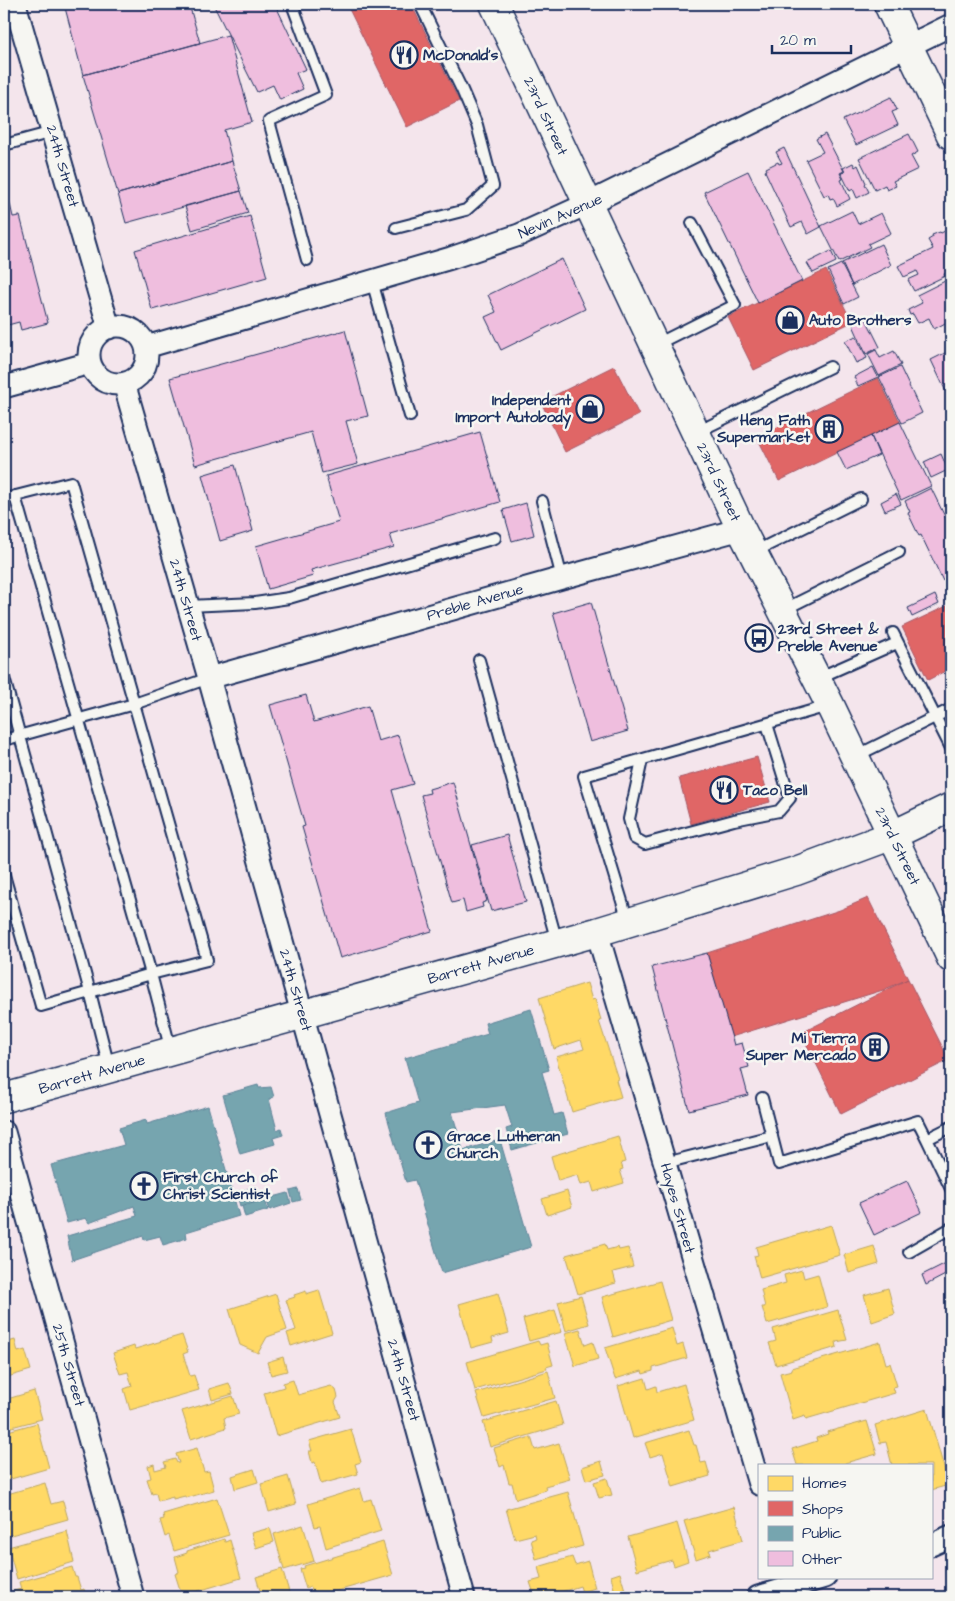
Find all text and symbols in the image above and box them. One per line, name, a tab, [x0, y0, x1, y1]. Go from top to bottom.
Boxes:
scale bar	[772, 22, 851, 54]
text: 20 m	[780, 30, 816, 51]
restaurant icon: McDonald's	[389, 40, 419, 70]
place label: McDonald's	[423, 45, 499, 66]
street label: 23rd Street	[518, 73, 573, 159]
street label: 24th Street	[41, 123, 84, 210]
street label: Nevin Avenue	[515, 189, 605, 244]
shop icon: Auto Brothers	[775, 305, 805, 335]
place label: Auto Brothers	[809, 310, 912, 331]
place label: Independent Import Autobody	[455, 390, 572, 429]
shop icon: Independent Import Autobody	[575, 394, 605, 424]
place label: Heng Fath Supermarket	[716, 410, 811, 448]
building icon: Heng Fath Supermarket	[814, 414, 844, 444]
street label: 23rd Street	[691, 439, 746, 525]
street label: 24th Street	[164, 557, 207, 644]
street label: Preble Avenue	[424, 579, 526, 626]
place label: 23rd Street & Preble Avenue	[777, 619, 879, 657]
bus stop icon: 23rd Street & Preble Avenue	[744, 623, 774, 653]
restaurant icon: Taco Bell	[709, 775, 739, 805]
place label: Taco Bell	[742, 780, 808, 801]
street label: 23rd Street	[870, 804, 926, 889]
street label: Barrett Avenue	[425, 939, 537, 990]
street label: 24th Street	[274, 947, 317, 1034]
place label: Mi Tierra Super Mercado	[745, 1028, 857, 1066]
building icon: Mi Tierra Super Mercado	[860, 1032, 890, 1062]
street label: Barrett Avenue	[36, 1049, 148, 1100]
place label: Grace Lutheran Church	[447, 1126, 560, 1164]
church icon: Grace Lutheran Church	[413, 1130, 443, 1160]
street label: Hayes Street	[654, 1161, 700, 1256]
place label: First Church of Christ Scientist	[163, 1167, 279, 1205]
church icon: First Church of Christ Scientist	[129, 1171, 159, 1201]
street label: 25th Street	[47, 1321, 90, 1409]
street label: 24th Street	[382, 1337, 425, 1424]
legend	[758, 1464, 932, 1578]
text: Homes	[802, 1473, 847, 1494]
text: Shops	[802, 1499, 844, 1520]
text: Public	[802, 1523, 842, 1544]
text: Other	[802, 1549, 842, 1570]

